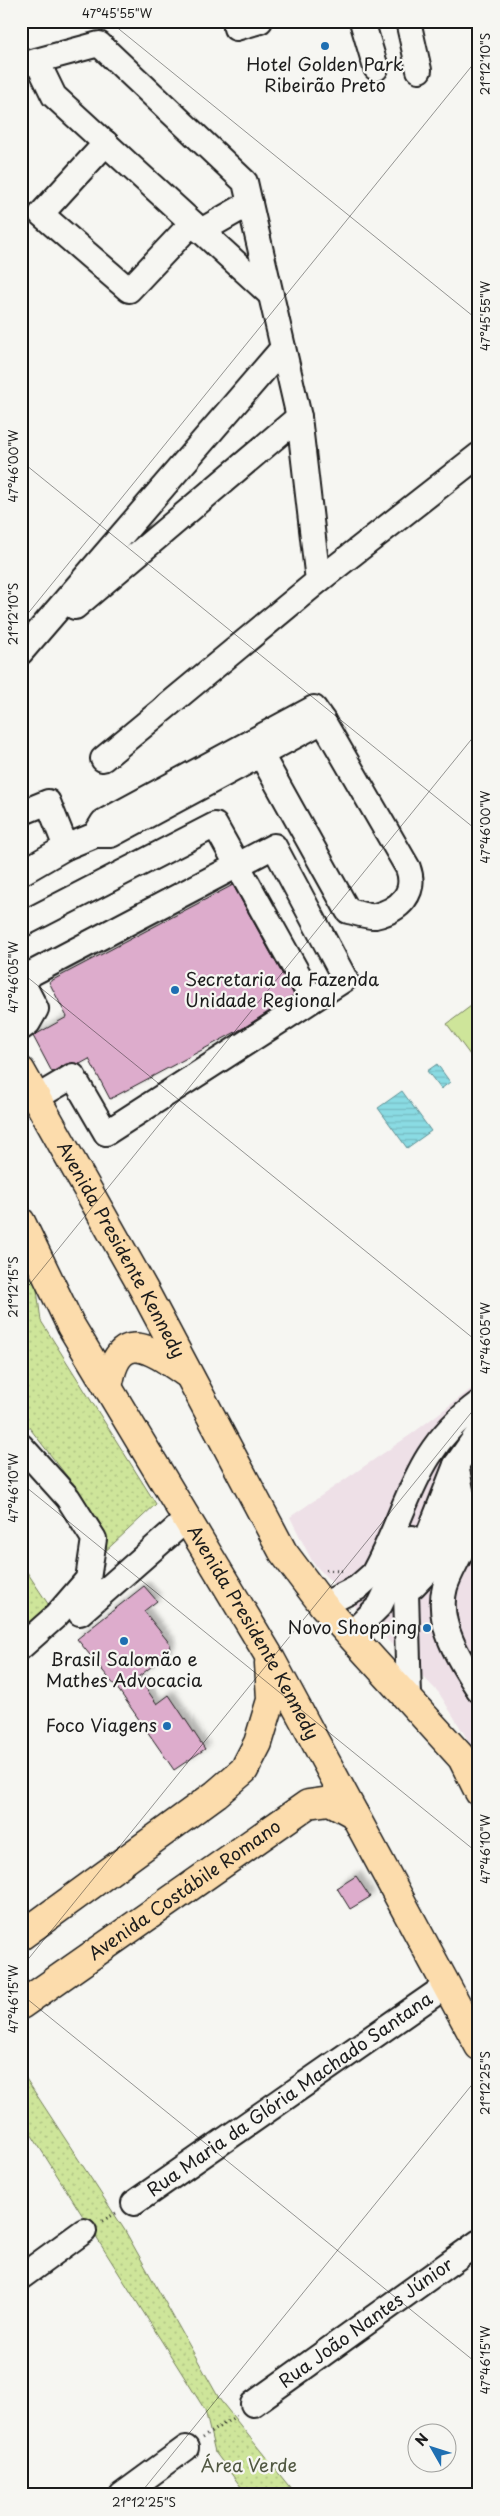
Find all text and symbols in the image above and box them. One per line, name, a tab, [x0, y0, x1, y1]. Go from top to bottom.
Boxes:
text: 47°45'55"W	[82, 4, 153, 22]
text: 21°12'10"S	[476, 33, 494, 95]
marker: Hotel Golden Park Ribeirão Preto	[319, 40, 331, 52]
place label: Hotel Golden Park Ribeirão Preto	[246, 50, 404, 98]
text: 47°45'55"W	[476, 280, 494, 351]
text: 47°46'00"W	[4, 429, 22, 502]
text: 21°12'10"S	[4, 583, 22, 645]
text: 47°46'00"W	[476, 790, 494, 863]
text: 47°46'05"W	[4, 940, 22, 1013]
place label: Secretaria da Fazenda Unidade Regional	[185, 965, 379, 1013]
marker: Secretaria da Fazenda Unidade Regional	[169, 984, 181, 996]
street label: Avenida Presidente Kennedy	[51, 1136, 193, 1363]
text: 21°12'15"S	[4, 1256, 22, 1318]
text: 47°46'05"W	[476, 1301, 494, 1374]
text: 47°46'10"W	[4, 1452, 22, 1523]
street label: Avenida Presidente Kennedy	[182, 1519, 327, 1744]
place label: Novo Shopping	[288, 1613, 417, 1640]
marker: Novo Shopping	[421, 1622, 433, 1634]
marker: Brasil Salomão e Mathes Advocacia	[118, 1635, 130, 1647]
place label: Brasil Salomão e Mathes Advocacia	[46, 1645, 203, 1693]
place label: Foco Viagens	[45, 1711, 157, 1738]
marker: Foco Viagens	[161, 1720, 173, 1732]
street label: Avenida Costábile Romano	[82, 1812, 286, 1966]
text: 47°46'10"W	[476, 1813, 494, 1884]
text: 47°46'15"W	[4, 1964, 22, 2033]
street label: Rua Maria da Glória Machado Santana	[141, 1984, 438, 2202]
text: 21°12'25"S	[476, 2051, 494, 2115]
street label: Rua João Nantes Júnior	[272, 2250, 458, 2394]
text: 47°46'15"W	[476, 2325, 494, 2394]
north arrow	[408, 2424, 458, 2474]
text: N	[410, 2429, 433, 2450]
park label: Área Verde	[201, 2451, 297, 2478]
text: 21°12'25"S	[112, 2493, 176, 2511]

